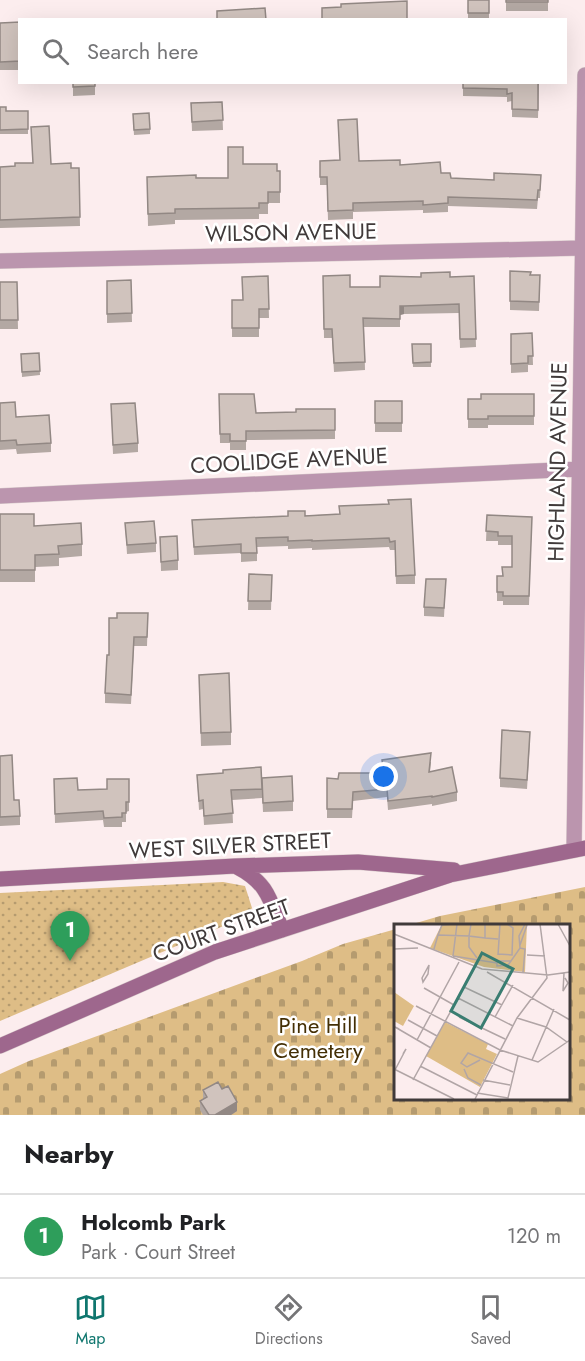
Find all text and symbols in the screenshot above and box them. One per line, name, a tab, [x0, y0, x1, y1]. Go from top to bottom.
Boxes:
search box	[18, 18, 567, 84]
icon: search	[39, 35, 72, 68]
text: Search here	[87, 35, 198, 67]
street label: WILSON AVENUE	[205, 215, 377, 249]
street label: HIGHLAND AVENUE	[539, 362, 575, 562]
street label: COOLIDGE AVENUE	[189, 439, 389, 481]
your location	[369, 762, 398, 791]
street label: WEST SILVER STREET	[128, 824, 333, 866]
street label: COURT STREET	[148, 890, 295, 970]
pin: 1	[50, 912, 90, 961]
inset map	[394, 924, 570, 1100]
park label: Pine Hill Cemetery	[273, 1009, 363, 1066]
text: Nearby	[24, 1135, 113, 1173]
text: Holcomb Park	[81, 1206, 226, 1238]
text: 1	[38, 1222, 49, 1251]
text: 120 m	[507, 1222, 561, 1251]
text: Park · Court Street	[81, 1238, 235, 1267]
tab: Map	[74, 1291, 107, 1350]
tab: Directions	[255, 1291, 323, 1350]
tab: Saved	[470, 1291, 511, 1350]

